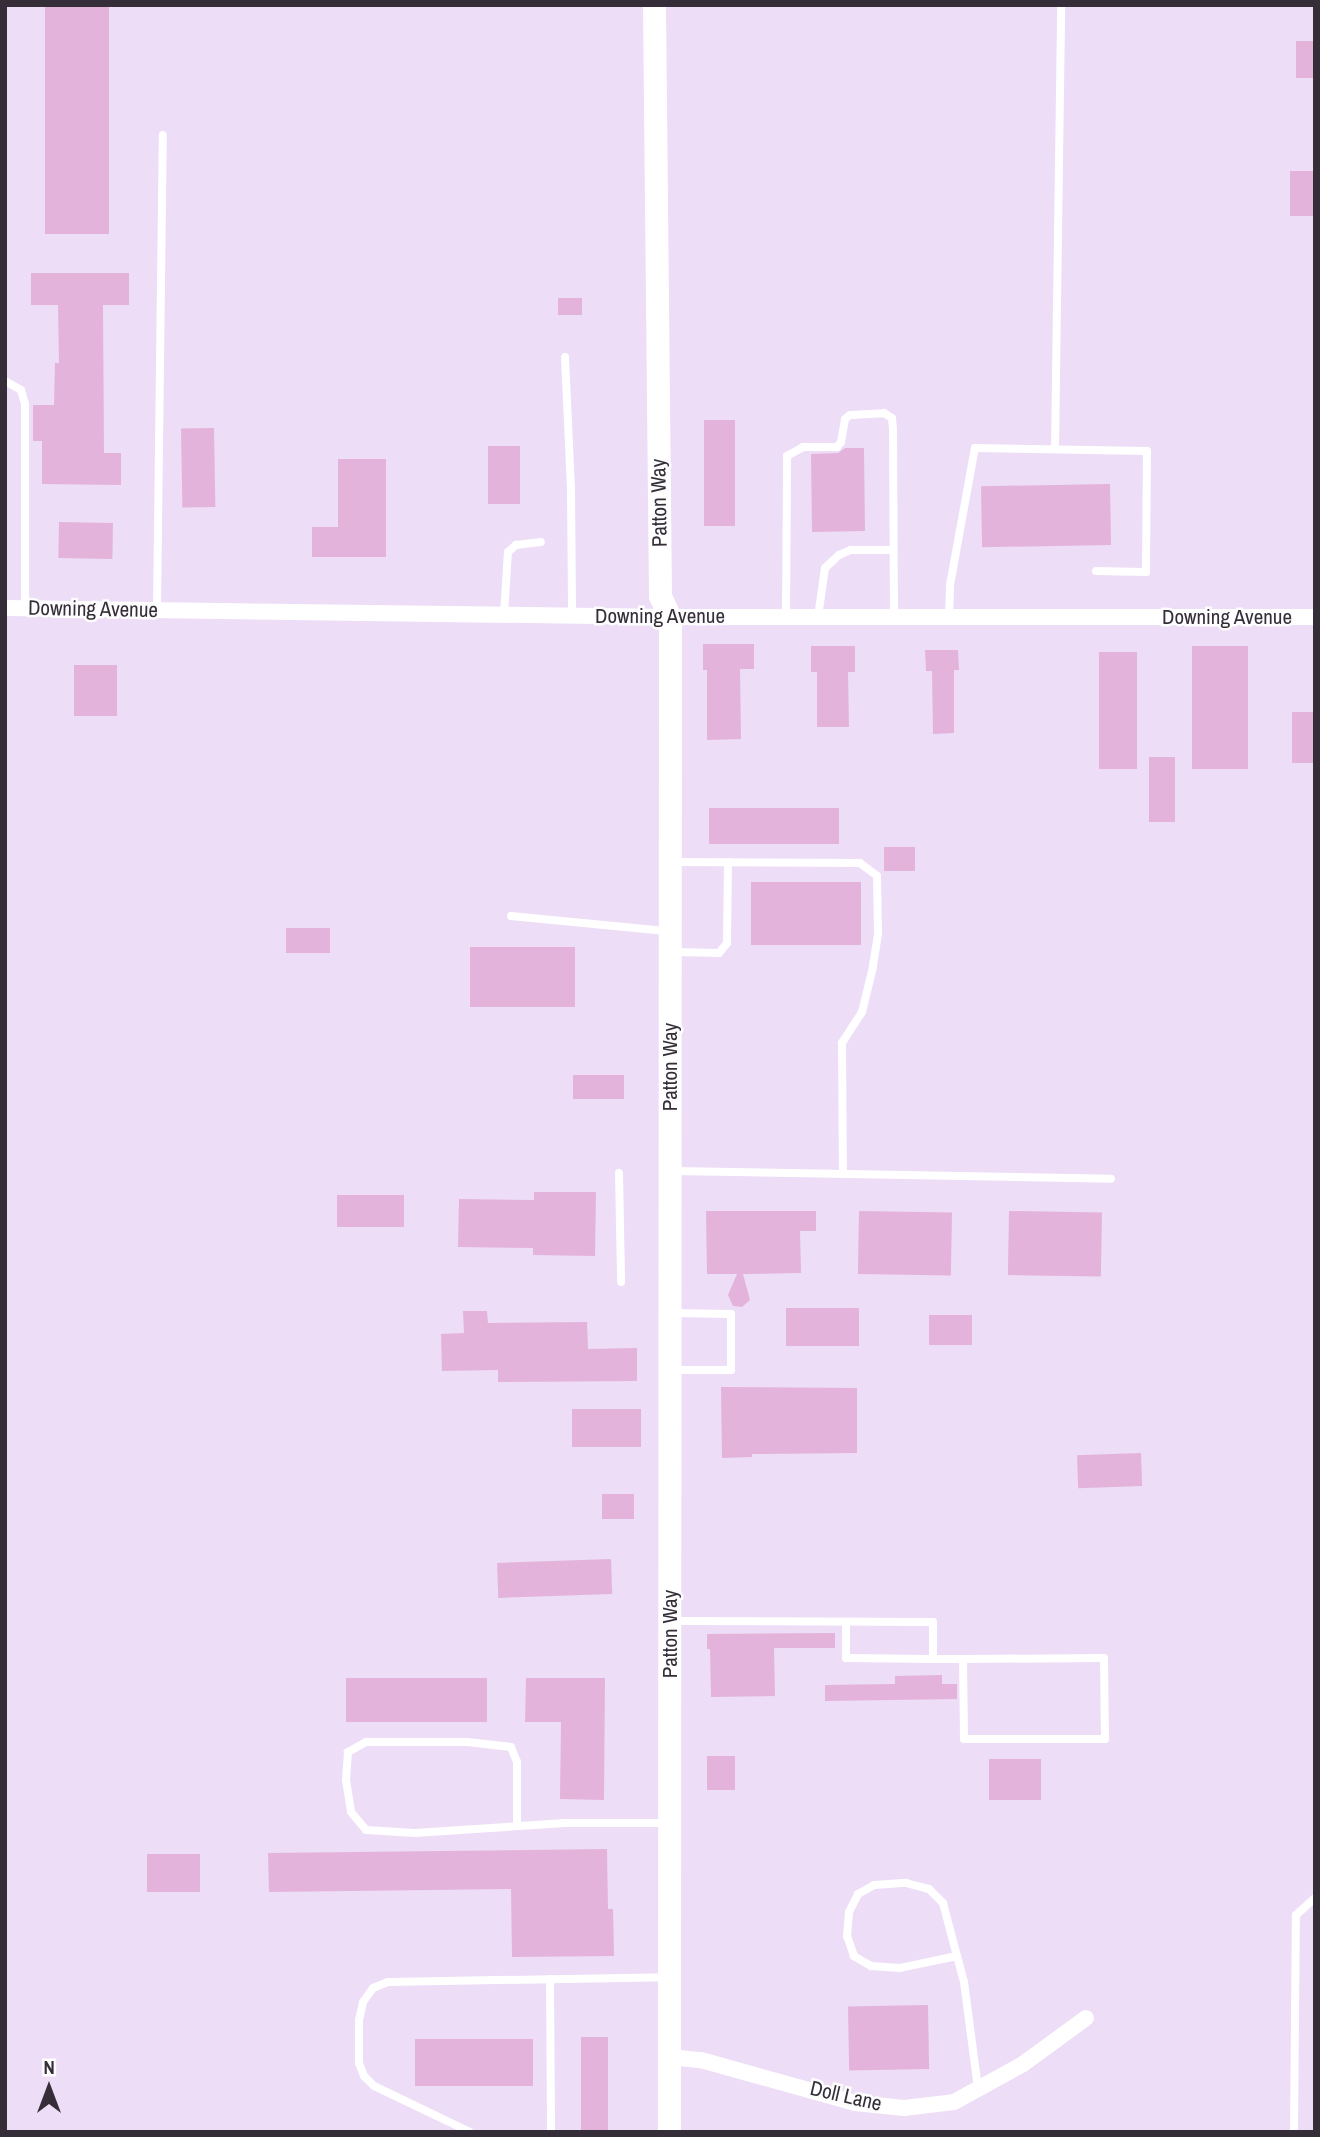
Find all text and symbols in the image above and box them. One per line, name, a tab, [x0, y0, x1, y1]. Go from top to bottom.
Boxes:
street label: Patton Way	[646, 459, 672, 547]
street label: Downing Avenue	[27, 595, 159, 623]
street label: Downing Avenue	[595, 603, 725, 629]
street label: Downing Avenue	[1162, 604, 1292, 630]
street label: Patton Way	[657, 1023, 683, 1111]
street label: Patton Way	[657, 1590, 683, 1678]
north arrow	[14, 2053, 84, 2123]
text: N	[43, 2054, 55, 2080]
street label: Doll Lane	[808, 2076, 884, 2116]

